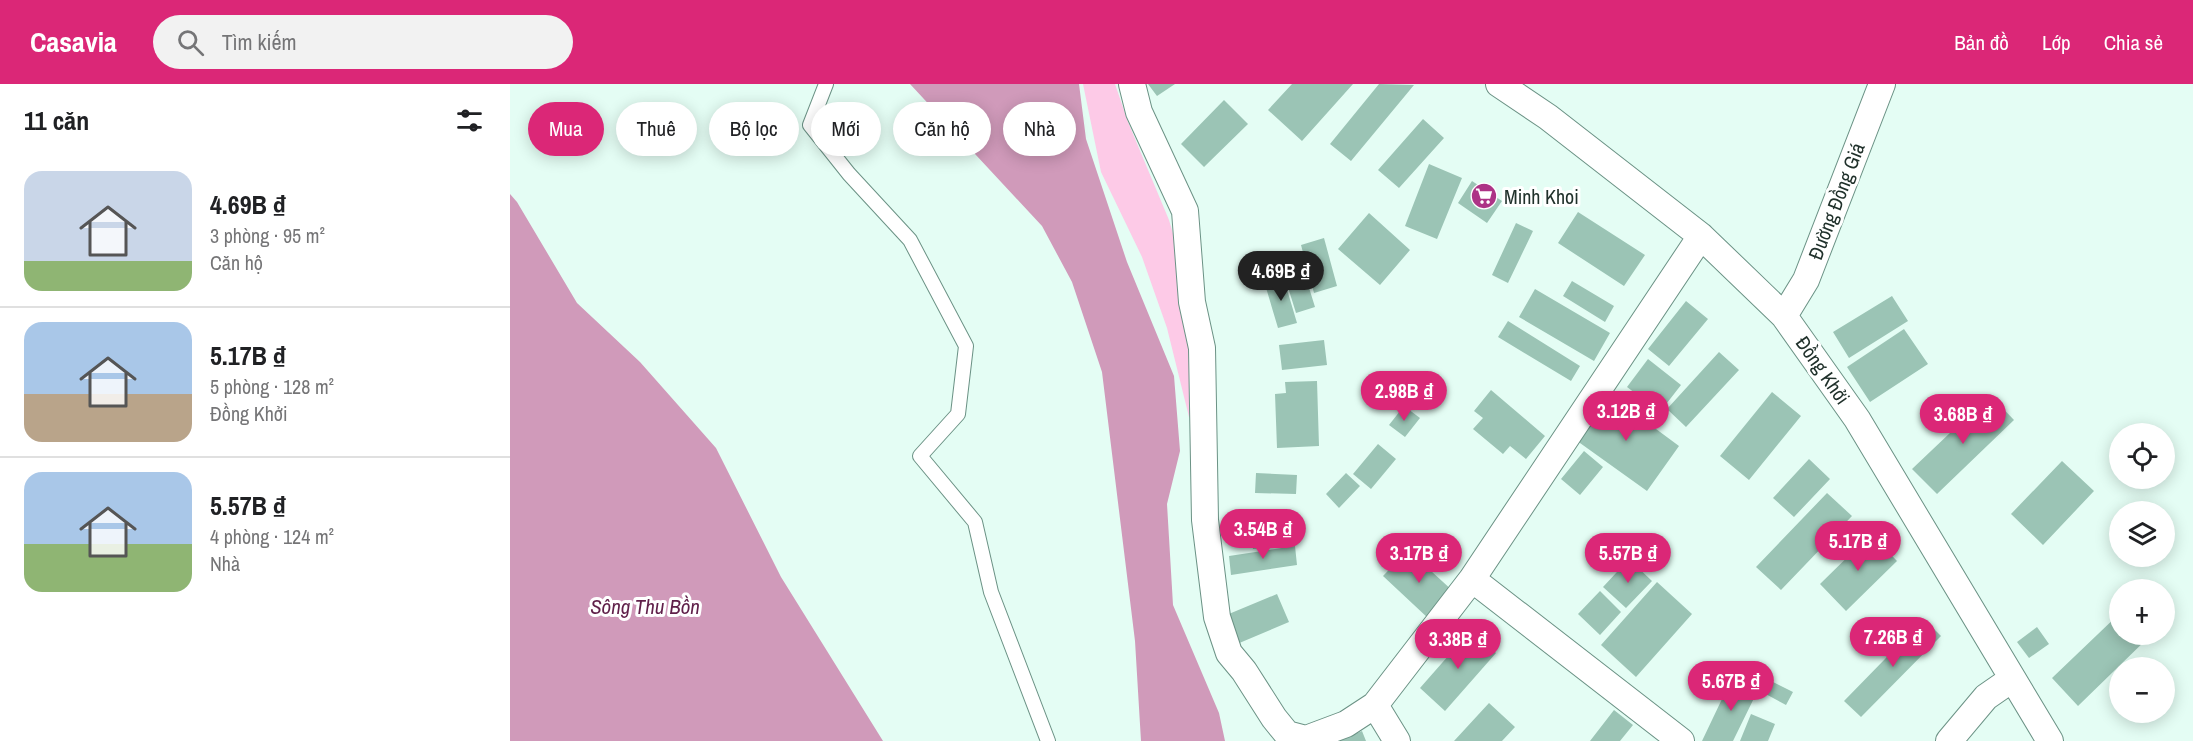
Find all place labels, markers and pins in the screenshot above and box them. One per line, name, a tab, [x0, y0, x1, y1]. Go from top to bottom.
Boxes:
supermarket icon: Minh Khoi	[1469, 181, 1499, 211]
place label: Minh Khoi	[1504, 183, 1579, 210]
pin: 4.69B ₫	[1226, 251, 1336, 302]
pin: 2.98B ₫	[1349, 371, 1459, 422]
pin: 3.12B ₫	[1571, 391, 1681, 442]
pin: 3.68B ₫	[1908, 394, 2018, 445]
pin: 3.54B ₫	[1208, 509, 1318, 560]
pin: 5.17B ₫	[1803, 521, 1913, 572]
pin: 3.17B ₫	[1364, 533, 1474, 584]
pin: 5.57B ₫	[1573, 533, 1683, 584]
pin: 7.26B ₫	[1838, 617, 1948, 668]
pin: 3.38B ₫	[1403, 619, 1513, 670]
pin: 5.67B ₫	[1676, 661, 1786, 712]

